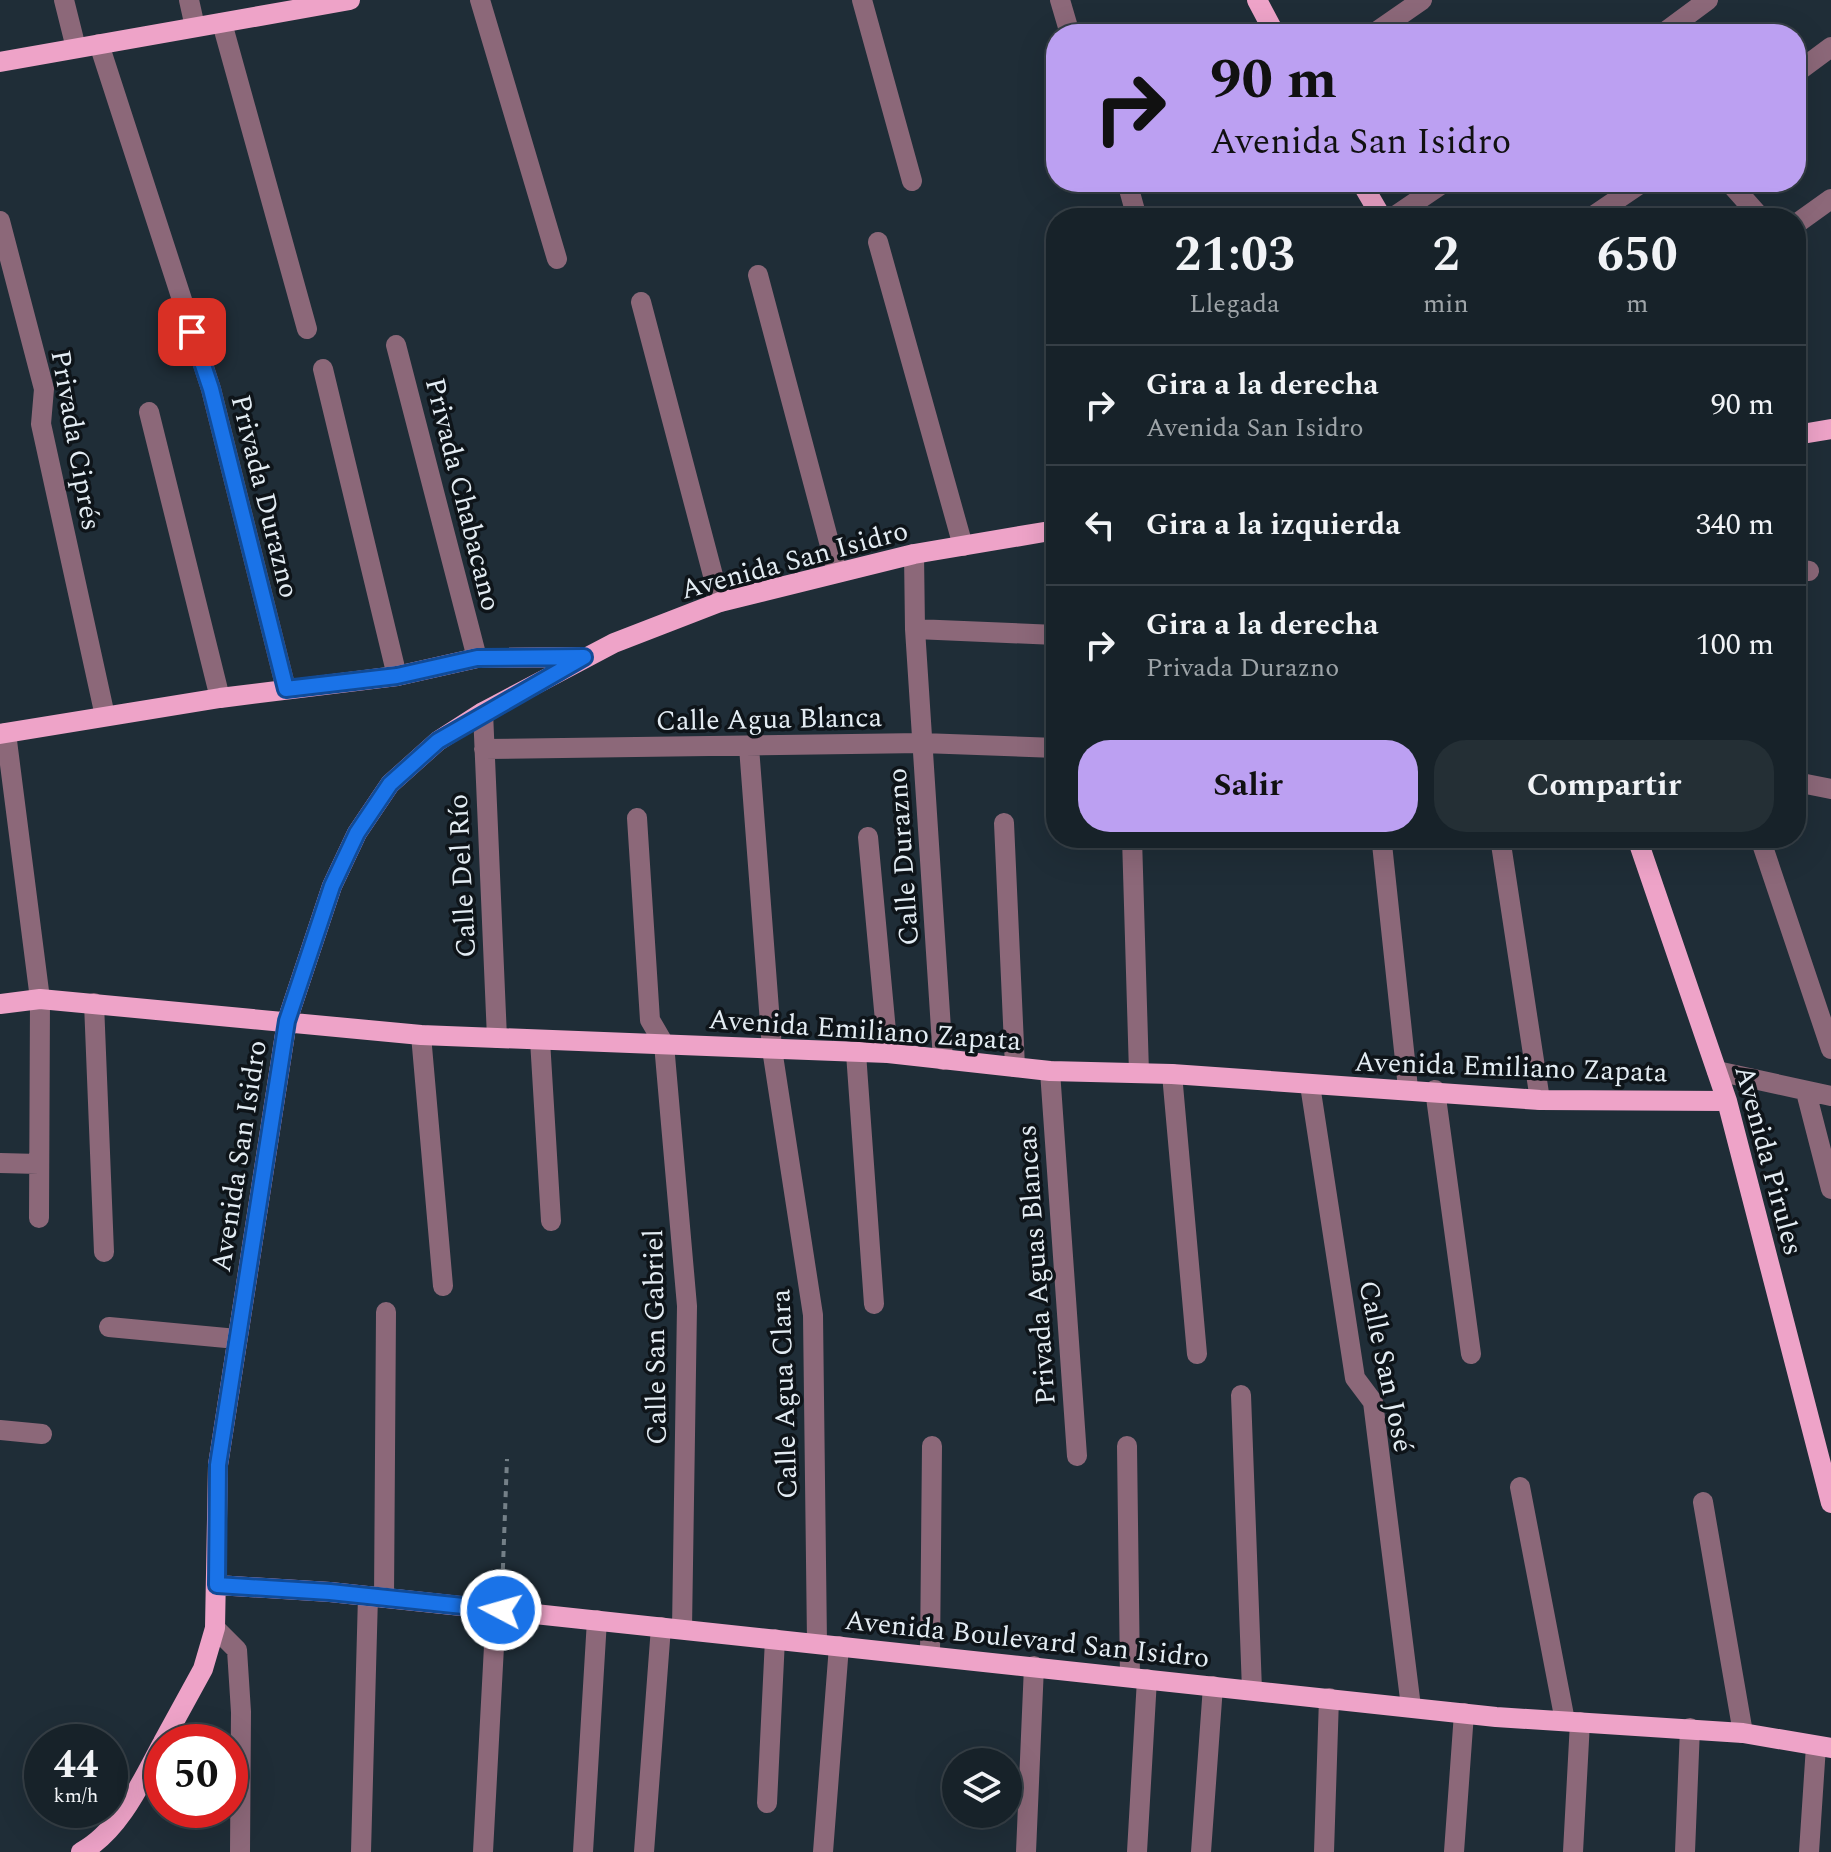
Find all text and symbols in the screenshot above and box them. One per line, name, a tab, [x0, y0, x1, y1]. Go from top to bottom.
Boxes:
text: 90 m	[1210, 38, 1337, 123]
icon: right	[1078, 56, 1182, 160]
text: Avenida San Isidro	[1210, 115, 1511, 170]
text: 21:03	[1174, 219, 1295, 292]
text: 2	[1432, 219, 1459, 292]
text: 650	[1597, 219, 1678, 292]
text: Llegada	[1189, 284, 1280, 324]
text: min	[1423, 284, 1469, 324]
text: m	[1626, 284, 1648, 324]
pin	[158, 298, 226, 366]
icon: arrive	[170, 310, 214, 354]
street label: Privada Ciprés	[38, 347, 113, 534]
text: Gira a la derecha	[1146, 362, 1379, 408]
street label: Privada Chabacano	[413, 373, 512, 616]
text: 90 m	[1711, 382, 1774, 428]
icon: right	[1078, 383, 1122, 427]
street label: Privada Durazno	[219, 390, 311, 603]
text: Avenida San Isidro	[1146, 408, 1364, 448]
text: Gira a la izquierda	[1146, 502, 1401, 548]
text: 340 m	[1696, 502, 1774, 548]
icon: left	[1078, 503, 1122, 547]
street label: Avenida San Isidro	[676, 509, 913, 612]
text: Gira a la derecha	[1146, 602, 1379, 648]
text: 100 m	[1696, 622, 1774, 668]
icon: right	[1078, 623, 1122, 667]
text: Privada Durazno	[1146, 648, 1339, 688]
street label: Calle Agua Blanca	[655, 696, 883, 743]
button: Salir	[1078, 740, 1418, 832]
button: Compartir	[1434, 740, 1774, 832]
street label: Calle Durazno	[876, 767, 931, 947]
street label: Calle Del Río	[437, 793, 488, 959]
street label: Avenida Emiliano Zapata	[707, 998, 1023, 1063]
street label: Avenida San Isidro	[200, 1037, 279, 1275]
street label: Avenida Emiliano Zapata	[1354, 1041, 1669, 1094]
street label: Avenida Pirules	[1722, 1060, 1815, 1260]
street label: Privada Aguas Blancas	[1005, 1123, 1068, 1406]
street label: Calle San Gabriel	[632, 1229, 679, 1445]
street label: Calle San José	[1346, 1277, 1425, 1456]
street label: Calle Agua Clara	[759, 1288, 810, 1500]
position arrow	[459, 1568, 543, 1652]
street label: Avenida Boulevard San Isidro	[842, 1599, 1211, 1680]
speed limit sign: 50	[144, 1724, 248, 1828]
text: 44	[54, 1735, 98, 1796]
map controls	[942, 1748, 1022, 1828]
button: layers	[942, 1748, 1022, 1828]
text: km/h	[54, 1781, 99, 1811]

